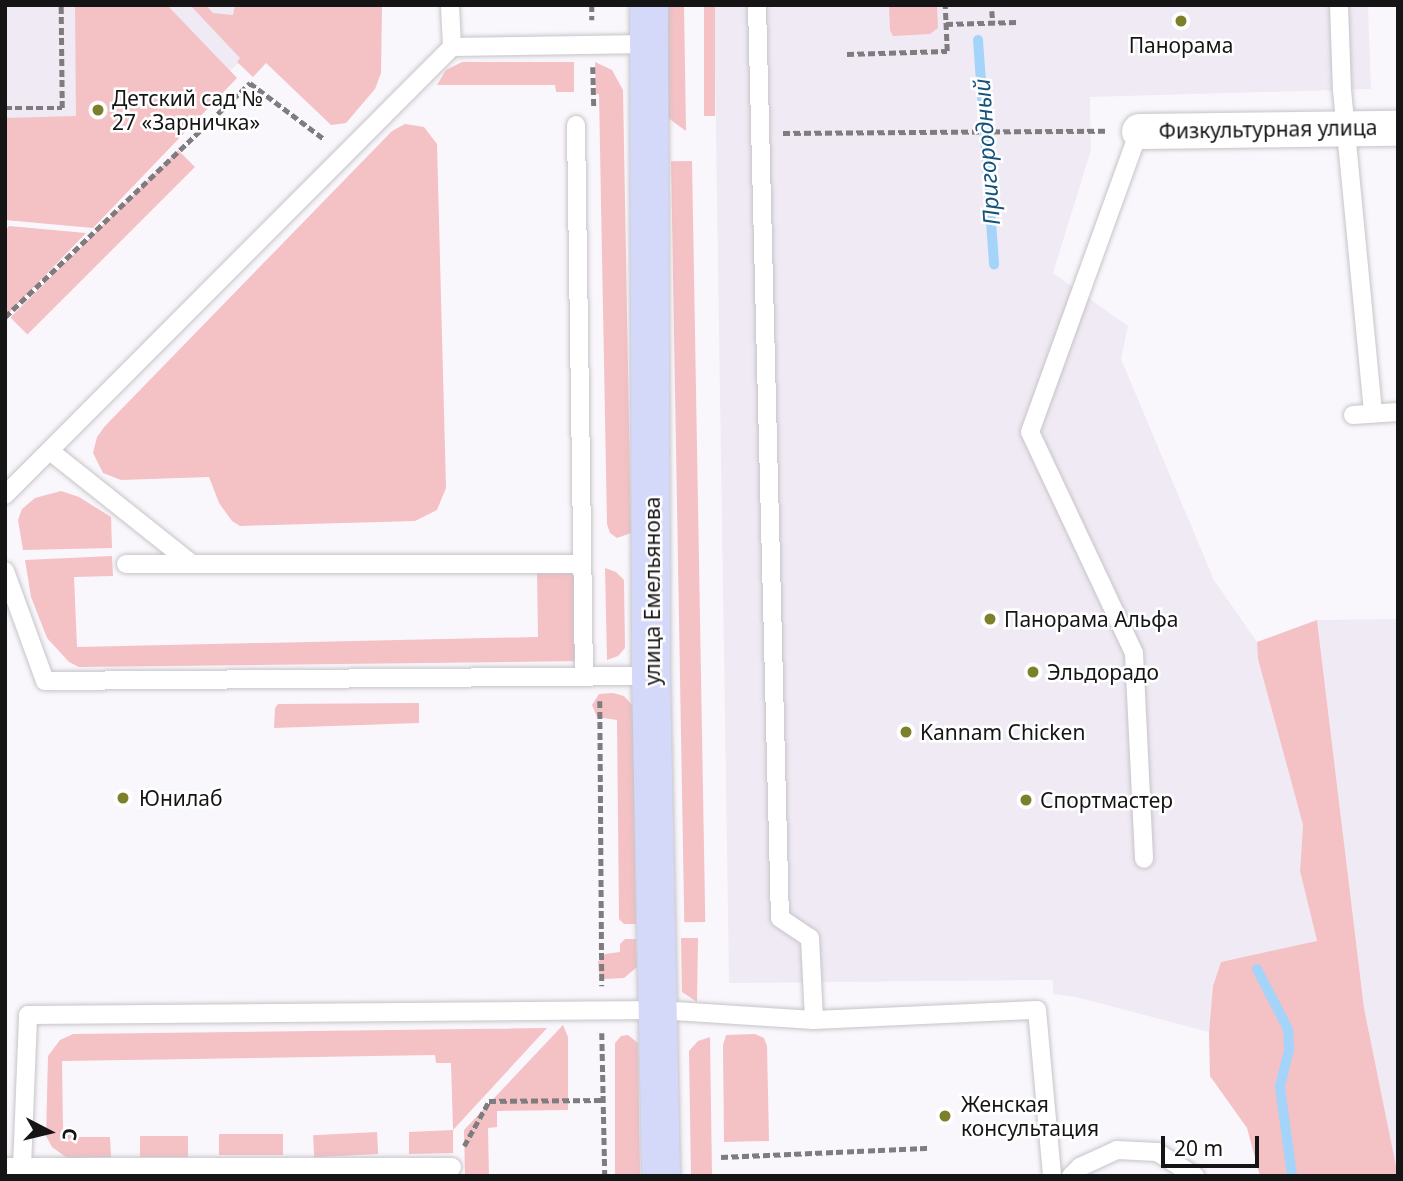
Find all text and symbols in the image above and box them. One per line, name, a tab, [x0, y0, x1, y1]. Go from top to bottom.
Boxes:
marker: Панорама	[1173, 13, 1189, 29]
place label: Панорама	[1129, 32, 1233, 58]
water label: Пригородный	[967, 78, 1005, 226]
place label: Детский сад № 27 «Зарничка»	[112, 85, 263, 135]
marker: Детский сад № 27 «Зарничка»	[90, 102, 106, 118]
street label: Физкультурная улица	[1158, 114, 1378, 144]
street label: улица Емельянова	[639, 497, 665, 685]
place label: Панорама Альфа	[1004, 606, 1178, 632]
marker: Панорама Альфа	[982, 611, 998, 627]
place label: Эльдорадо	[1047, 659, 1159, 685]
marker: Эльдорадо	[1025, 664, 1041, 680]
place label: Kannam Chicken	[920, 719, 1085, 745]
marker: Kannam Chicken	[898, 724, 914, 740]
place label: Юнилаб	[139, 785, 222, 811]
place label: Спортмастер	[1040, 787, 1173, 813]
marker: Юнилаб	[113, 788, 133, 808]
marker: Спортмастер	[1018, 792, 1034, 808]
place label: Женская консультация	[961, 1091, 1099, 1141]
north arrow	[14, 1097, 84, 1167]
marker: Женская консультация	[935, 1106, 955, 1126]
scale bar	[1165, 1122, 1263, 1166]
text: С	[56, 1127, 83, 1142]
text: 20 m	[1174, 1134, 1223, 1162]

